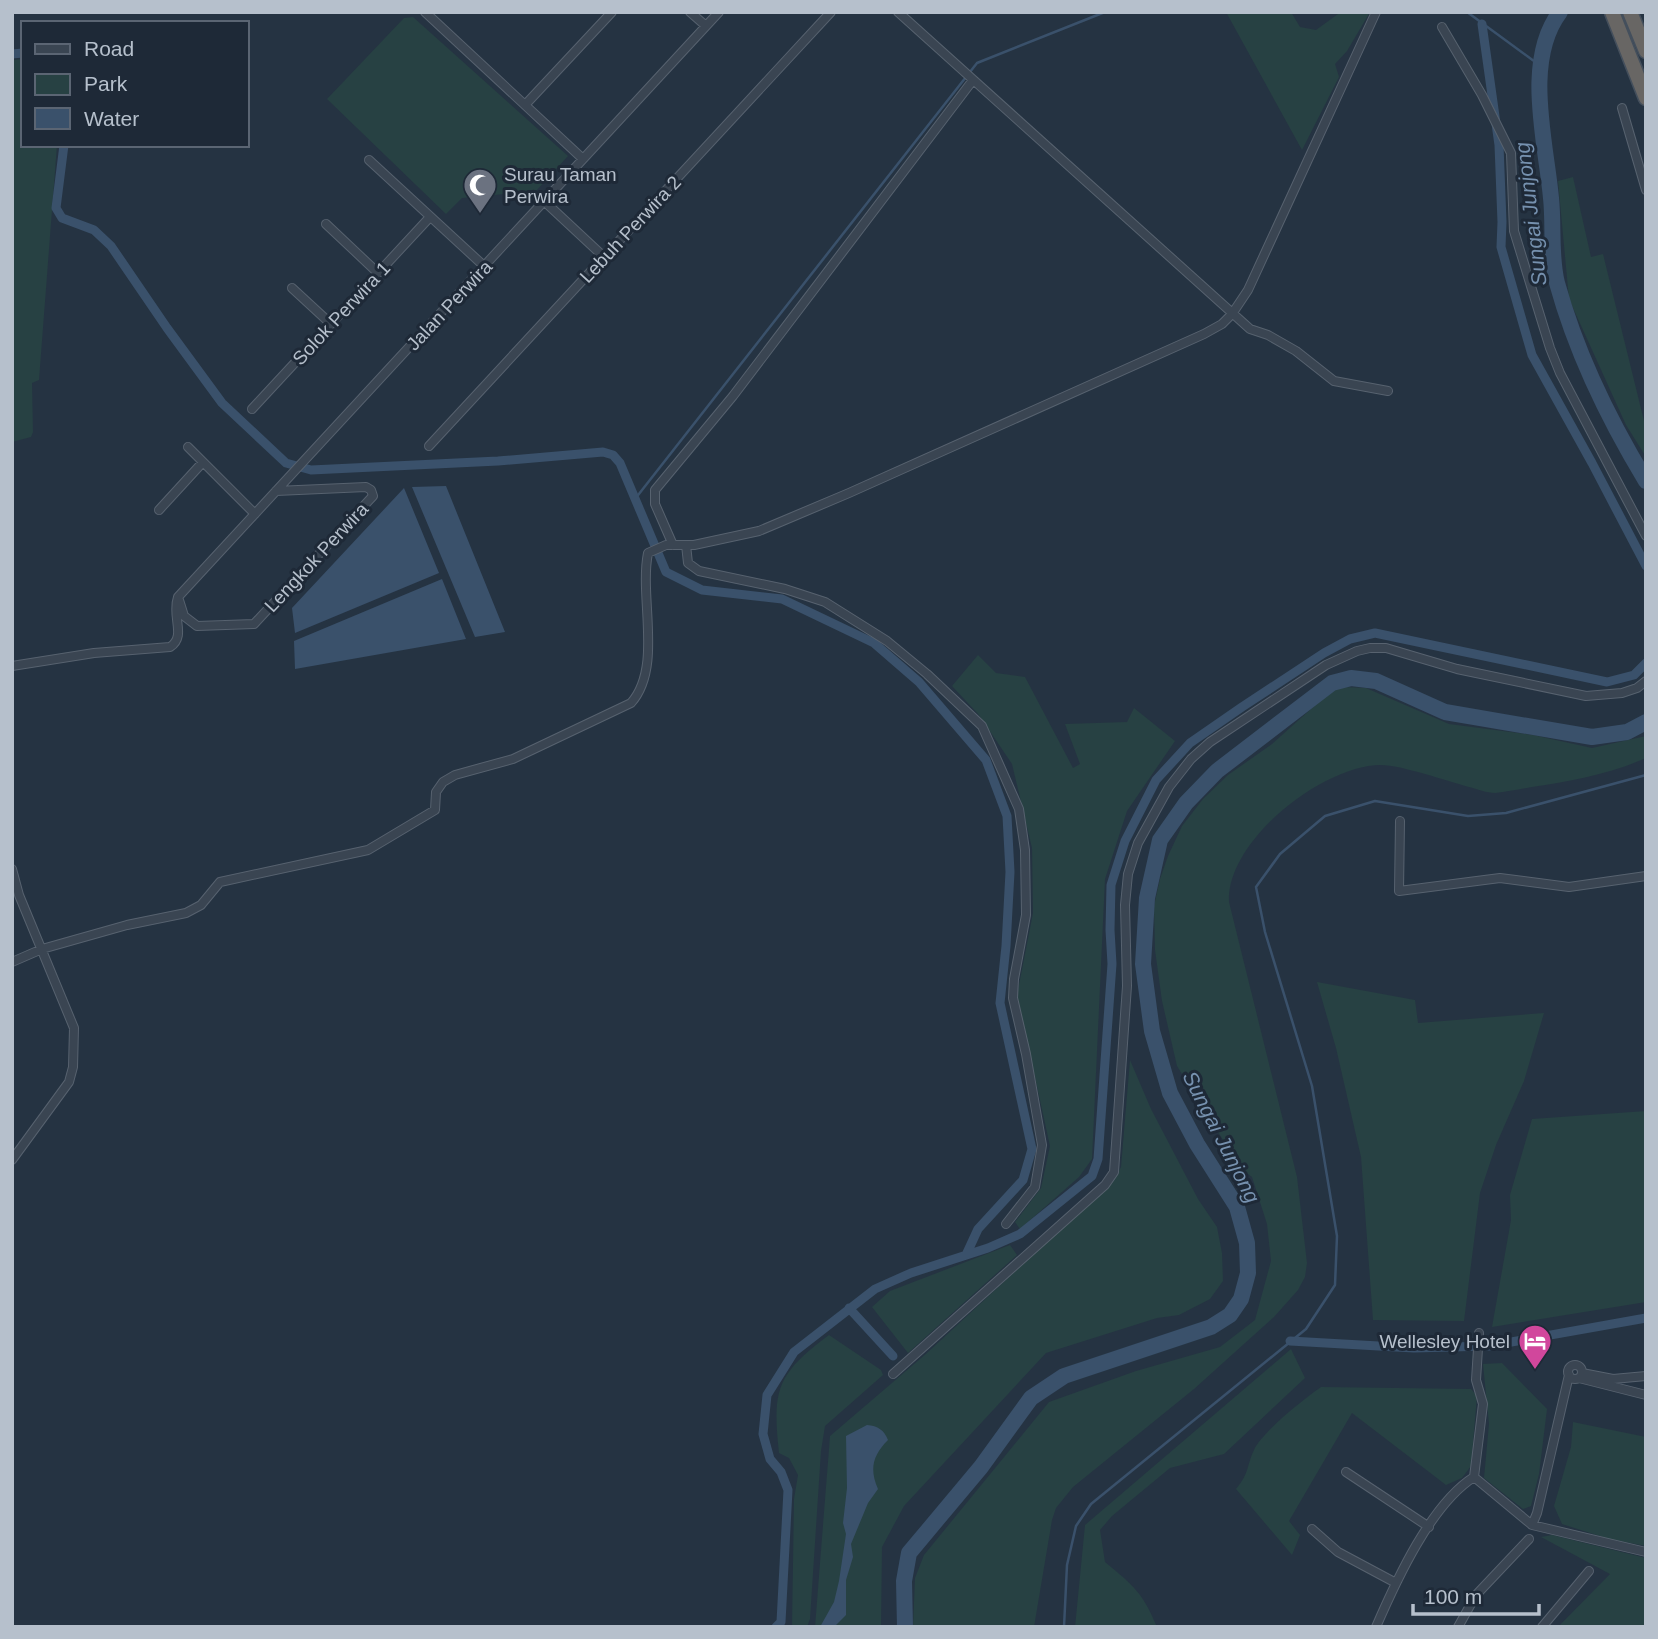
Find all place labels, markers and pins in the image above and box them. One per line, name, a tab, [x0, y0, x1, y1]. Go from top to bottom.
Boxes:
place label: Surau Taman Perwira	[504, 164, 617, 207]
mosque icon: Surau Taman Perwira	[461, 166, 499, 215]
hotel icon: Wellesley Hotel	[1516, 1322, 1554, 1371]
place label: Wellesley Hotel	[1379, 1331, 1510, 1352]

